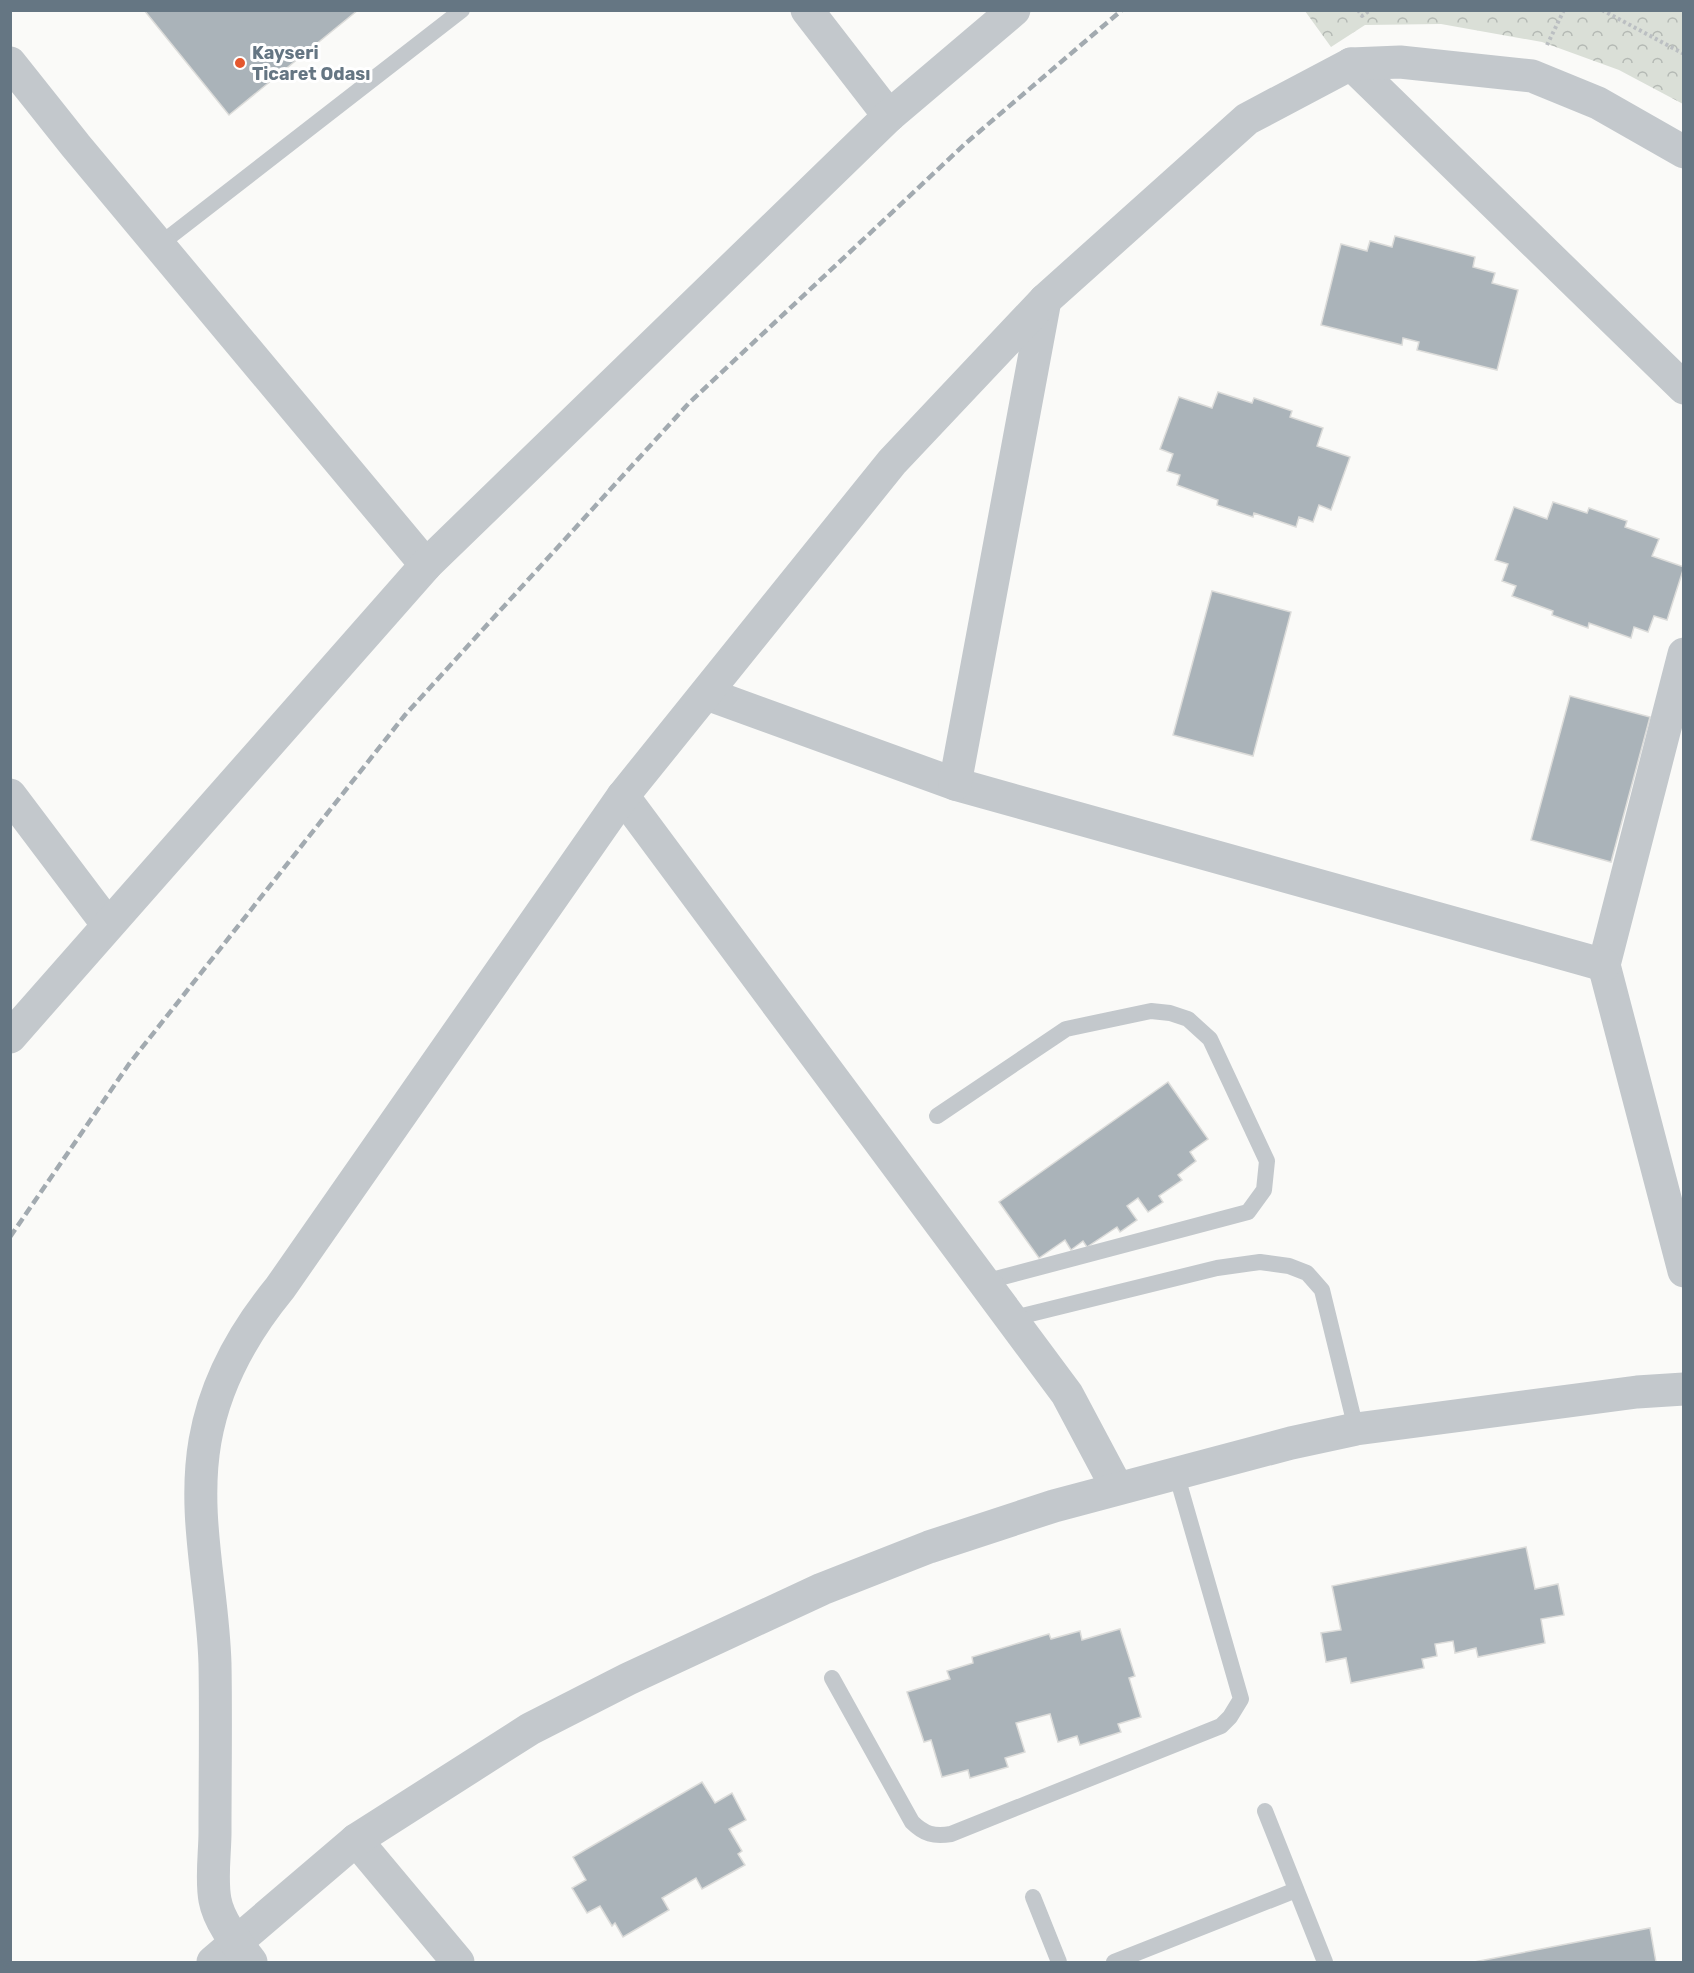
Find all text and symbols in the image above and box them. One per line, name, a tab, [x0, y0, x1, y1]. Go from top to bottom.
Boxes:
place label: Kayseri Ticaret Odası	[252, 42, 370, 85]
marker: Kayseri Ticaret Odası	[233, 56, 247, 70]

